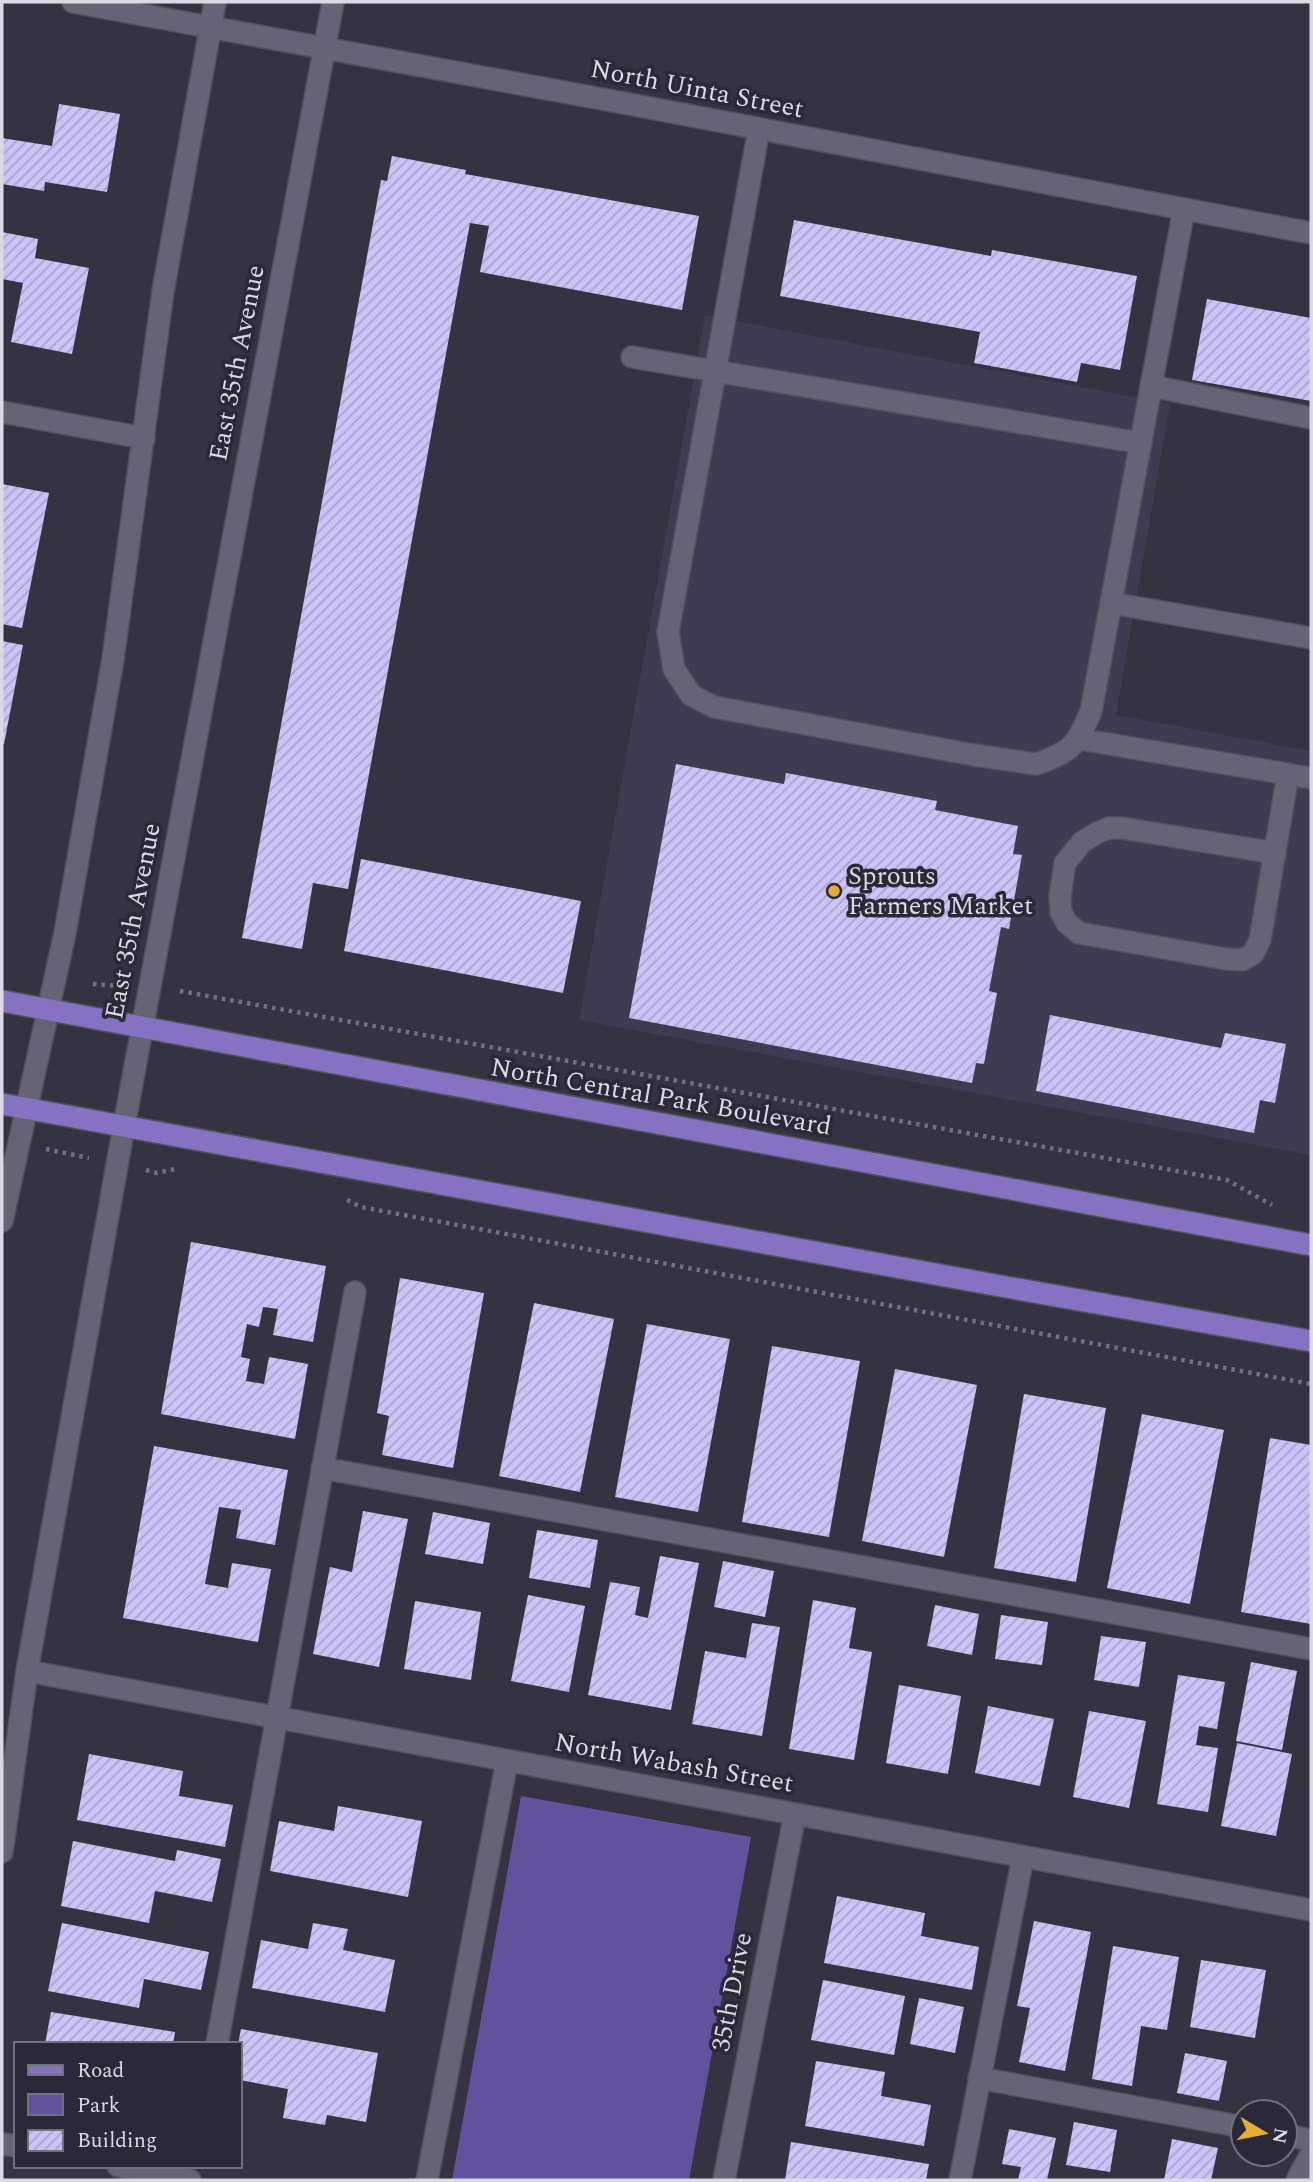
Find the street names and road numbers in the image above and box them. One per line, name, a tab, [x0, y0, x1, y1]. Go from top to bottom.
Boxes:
street label: North Uinta Street	[587, 49, 807, 129]
street label: East 35th Avenue	[198, 262, 276, 464]
street label: East 35th Avenue	[94, 820, 172, 1022]
street label: North Central Park Boulevard	[487, 1047, 835, 1147]
street label: North Wabash Street	[551, 1722, 797, 1804]
street label: 35th Drive	[701, 1929, 763, 2055]

